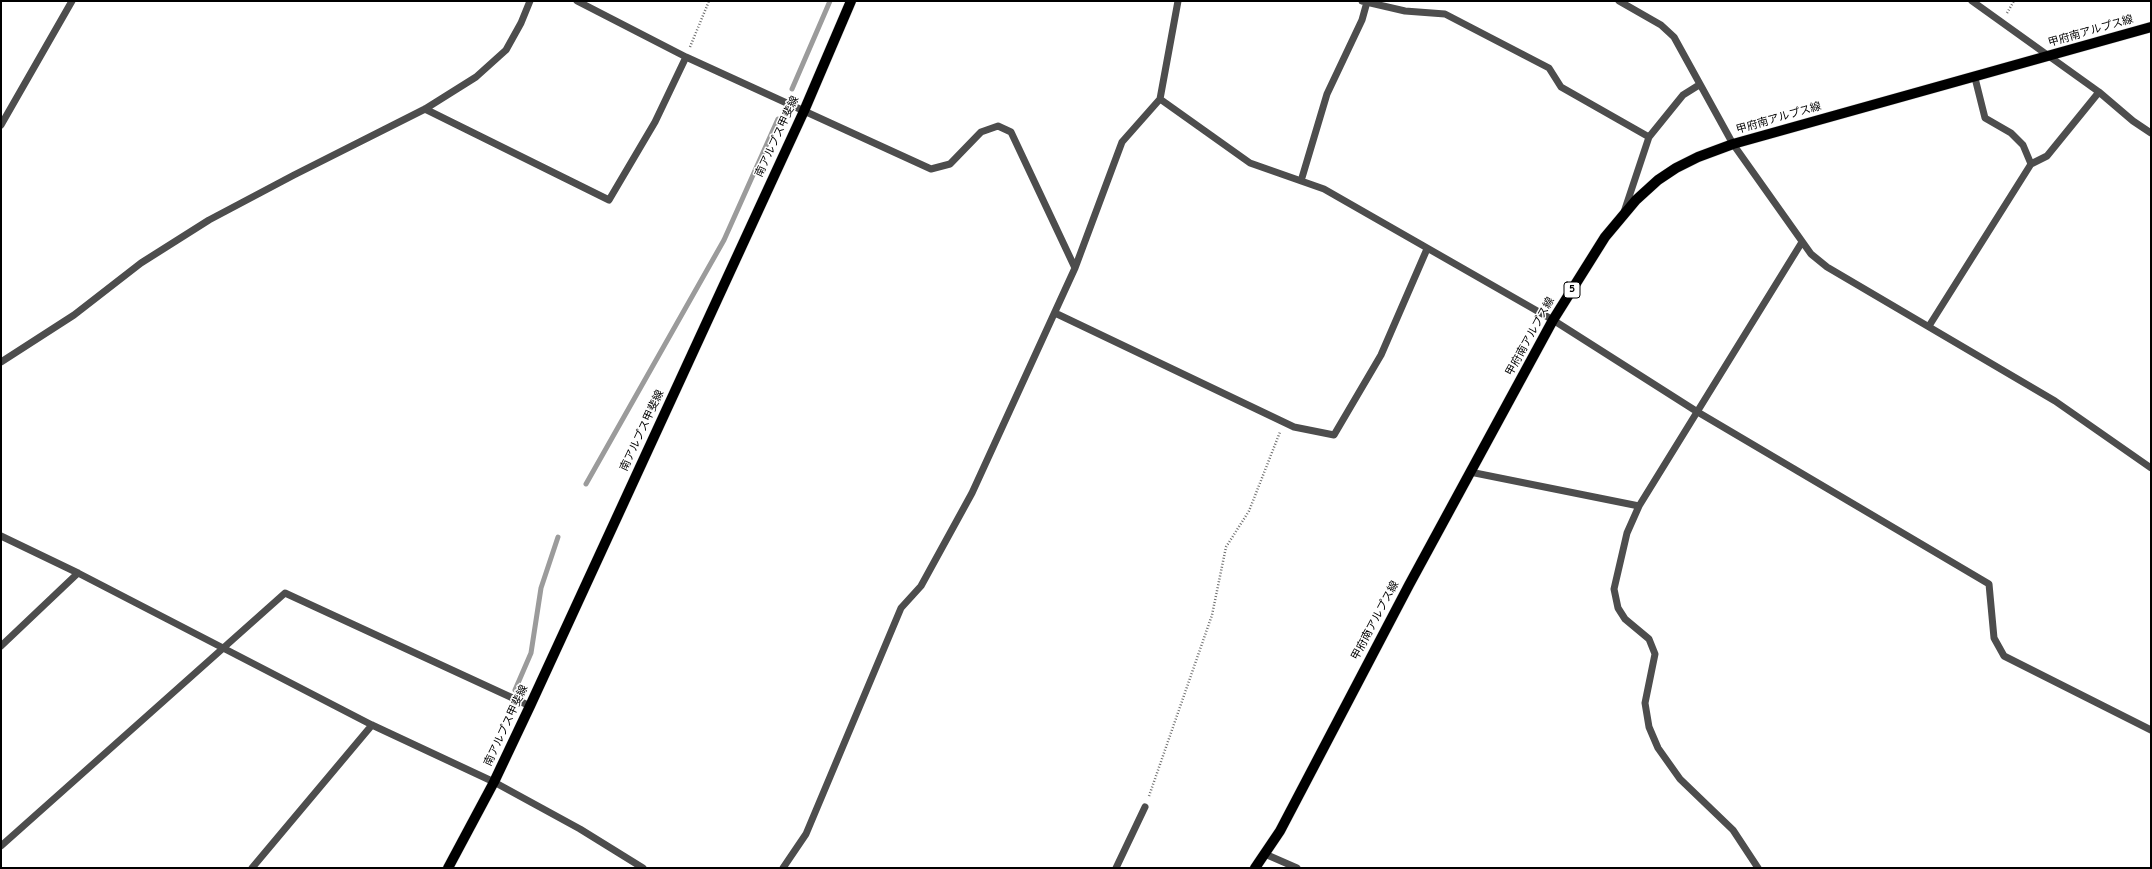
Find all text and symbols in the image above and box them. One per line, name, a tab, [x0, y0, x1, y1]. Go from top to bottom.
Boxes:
street label: 甲府南アルプス線	[2047, 14, 2135, 50]
street label: 南アルプス甲斐線	[753, 94, 803, 180]
street label: 甲府南アルプス線	[1735, 101, 1823, 137]
road number: 5	[1564, 282, 1580, 298]
street label: 甲府南アルプス線	[1504, 295, 1558, 379]
street label: 南アルプス甲斐線	[618, 388, 668, 474]
street label: 甲府南アルプス線	[1350, 579, 1402, 663]
street label: 南アルプス甲斐線	[482, 683, 532, 769]

